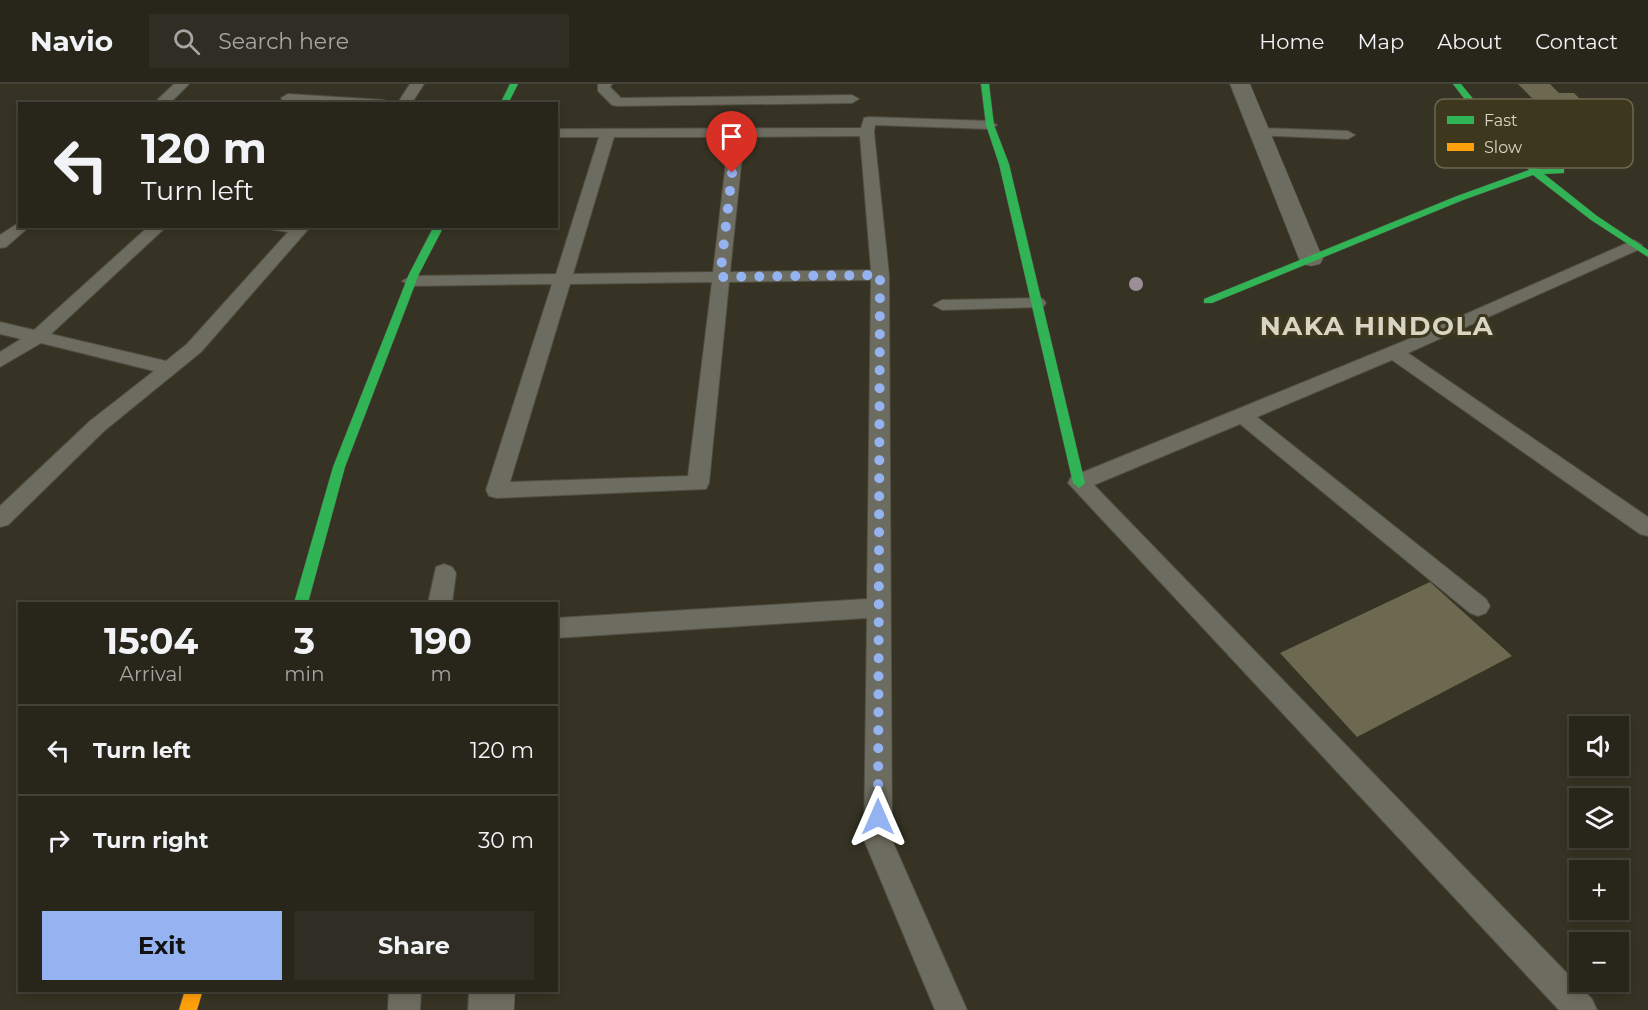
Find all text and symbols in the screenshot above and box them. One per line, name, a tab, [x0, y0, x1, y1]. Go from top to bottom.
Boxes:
search box	[149, 14, 569, 68]
text: Navio	[30, 24, 113, 58]
icon: search	[170, 25, 203, 58]
text: Search here	[218, 28, 349, 55]
text: Home	[1259, 29, 1324, 54]
text: Map	[1357, 29, 1404, 54]
text: About	[1437, 29, 1502, 54]
text: Contact	[1535, 29, 1618, 54]
legend	[1435, 99, 1633, 168]
pin	[706, 111, 757, 173]
text: Fast	[1484, 111, 1518, 130]
icon: arrive	[715, 120, 748, 153]
text: 120 m	[141, 122, 267, 174]
icon: left	[42, 126, 120, 204]
text: Slow	[1484, 138, 1522, 157]
text: Turn left	[141, 174, 254, 207]
district label: NAKA HINDOLA	[1260, 310, 1494, 342]
text: 15:04	[104, 619, 198, 663]
text: 3	[294, 619, 315, 663]
text: 190	[410, 619, 472, 663]
text: Arrival	[120, 662, 183, 686]
text: min	[284, 662, 324, 686]
text: m	[431, 662, 452, 686]
map controls	[1569, 716, 1629, 992]
button: sound	[1569, 716, 1629, 776]
icon: left	[42, 734, 75, 767]
text: Turn left	[93, 737, 191, 764]
text: 120 m	[470, 737, 534, 764]
position arrow	[846, 785, 910, 849]
button: layers	[1569, 788, 1629, 848]
icon: right	[42, 824, 75, 857]
text: Turn right	[93, 827, 208, 854]
text: 30 m	[478, 827, 534, 854]
button: +	[1569, 860, 1629, 920]
button: Exit	[42, 911, 282, 980]
button: Share	[294, 911, 534, 980]
button: −	[1569, 932, 1629, 992]

